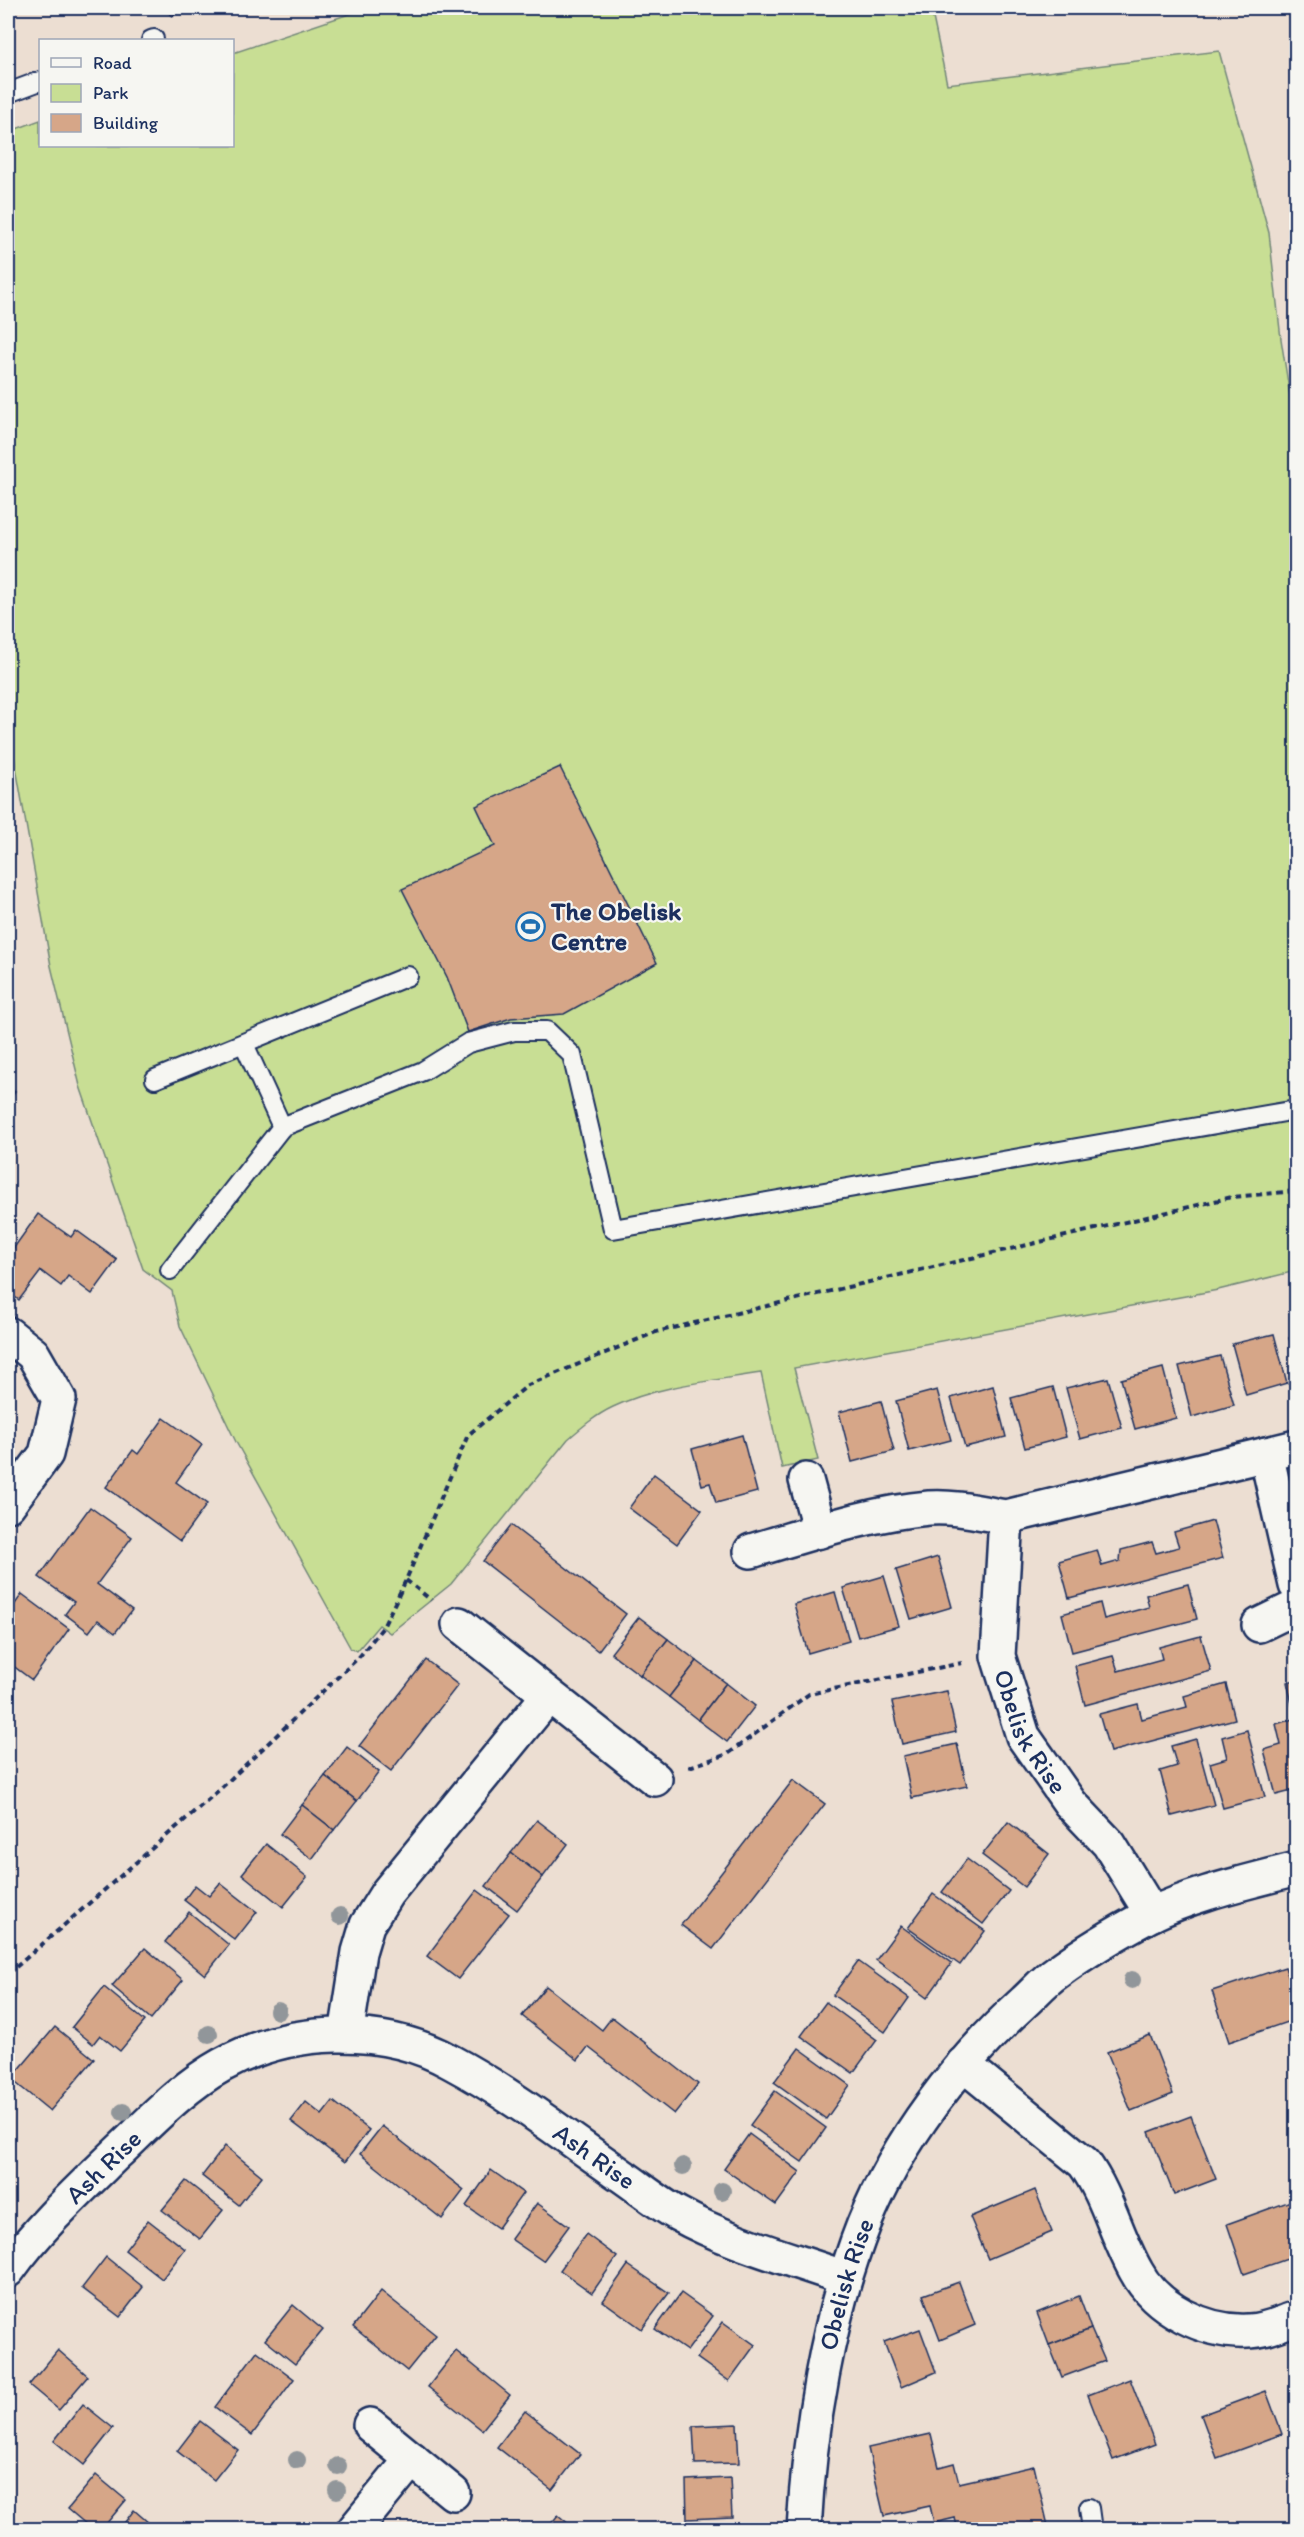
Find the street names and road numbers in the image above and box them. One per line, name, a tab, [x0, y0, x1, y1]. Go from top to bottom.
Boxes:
street label: Obelisk Rise	[987, 1665, 1075, 1800]
street label: Ash Rise	[547, 2116, 642, 2196]
street label: Ash Rise	[58, 2122, 148, 2211]
street label: Obelisk Rise	[812, 2213, 881, 2353]

